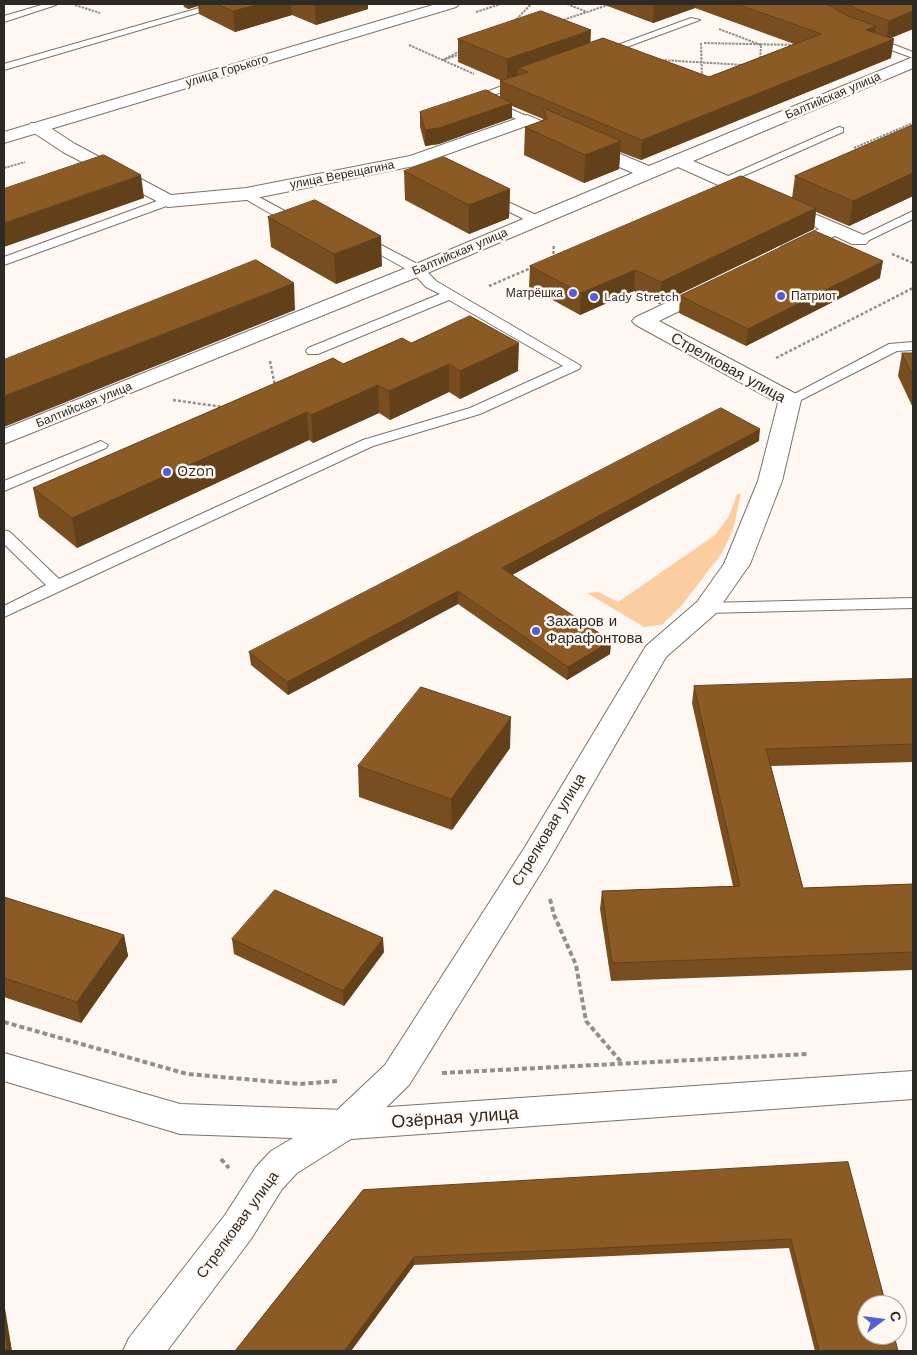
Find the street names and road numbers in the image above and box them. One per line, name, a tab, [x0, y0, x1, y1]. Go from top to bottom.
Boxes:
street label: улица Горького	[184, 52, 270, 90]
street label: Балтийская улица	[783, 69, 883, 123]
street label: улица Верещагина	[289, 158, 395, 192]
street label: Балтийская улица	[410, 225, 510, 279]
street label: Стрелковая улица	[668, 329, 788, 407]
street label: Балтийская улица	[34, 379, 134, 431]
street label: Стрелковая улица	[508, 770, 590, 890]
street label: Озёрная улица	[391, 1103, 519, 1133]
street label: Стрелковая улица	[193, 1168, 283, 1282]

